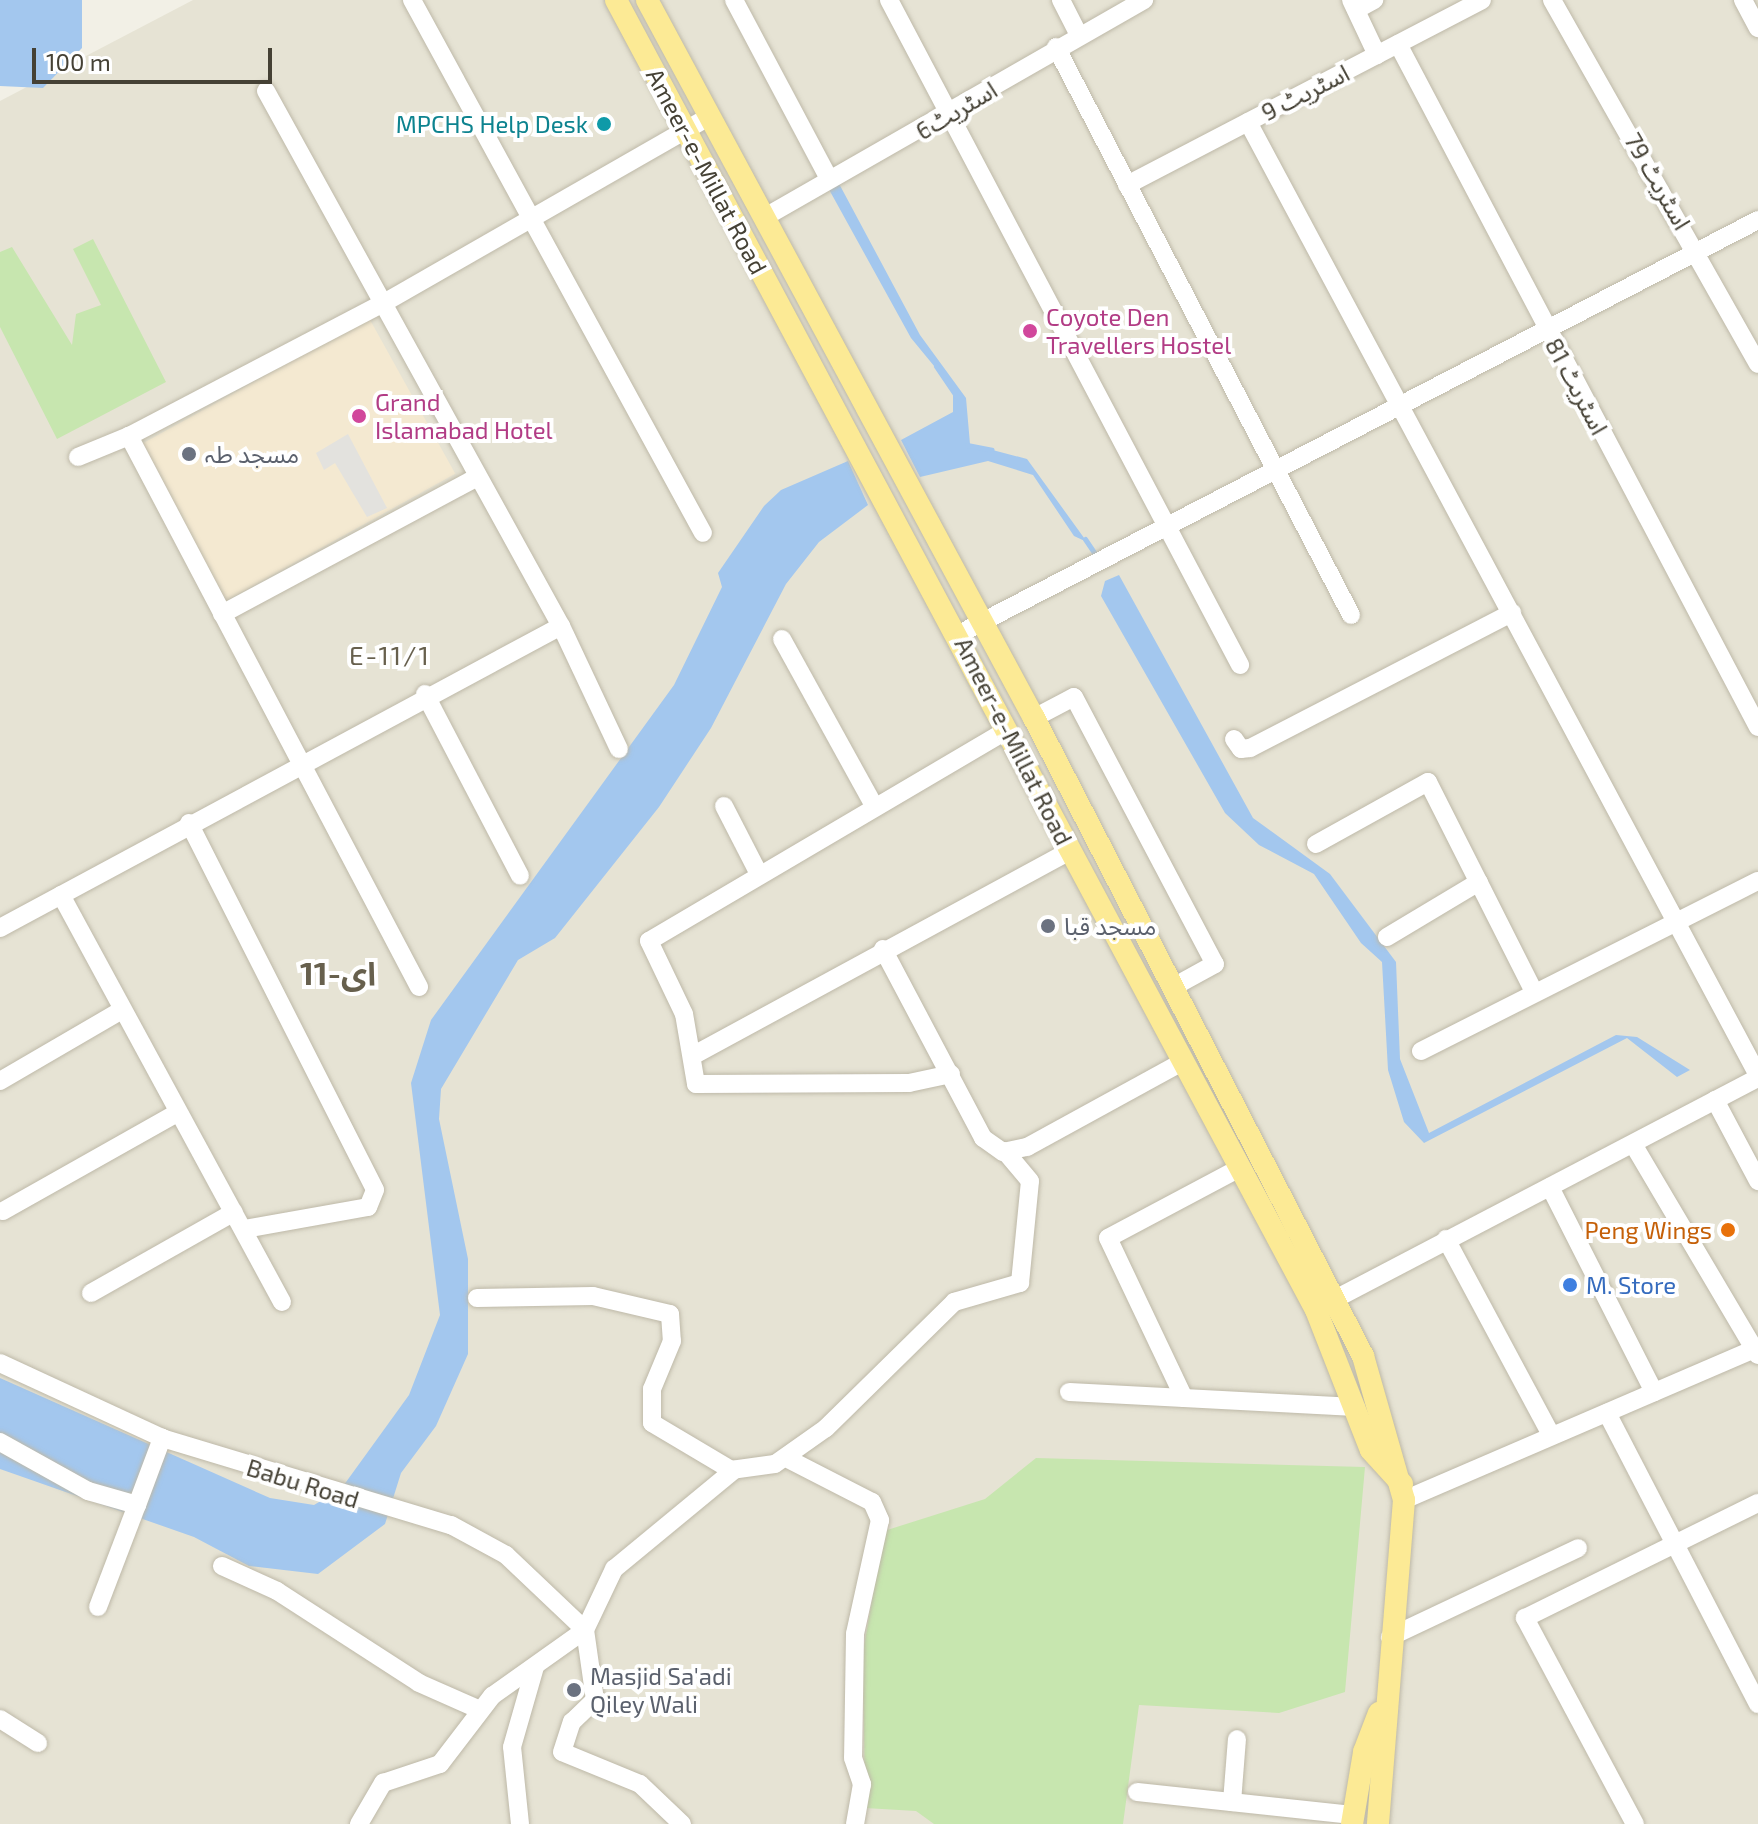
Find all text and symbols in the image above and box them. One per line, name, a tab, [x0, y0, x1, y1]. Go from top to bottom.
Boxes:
scale bar	[36, 32, 276, 82]
text: 100 m	[46, 47, 111, 76]
street label: اسٹریٹ 9	[1256, 58, 1354, 126]
street label: Ameer-e-Millat Road	[641, 63, 773, 279]
street label: اسٹریٹ6	[910, 75, 1002, 145]
place label: MPCHS Help Desk	[396, 110, 588, 138]
marker: MPCHS Help Desk	[595, 115, 613, 133]
street label: اسٹریٹ 79	[1619, 127, 1697, 235]
place label: Coyote Den Travellers Hostel	[1046, 303, 1231, 359]
marker: Coyote Den Travellers Hostel	[1021, 322, 1039, 340]
street label: اسٹریٹ 81	[1540, 333, 1614, 439]
place label: Grand Islamabad Hotel	[375, 388, 553, 444]
marker: Grand Islamabad Hotel	[350, 407, 368, 425]
place label: مسجد طہ	[205, 440, 299, 468]
marker: مسجد طہ	[180, 445, 198, 463]
street label: Ameer-e-Millat Road	[949, 632, 1079, 850]
district label: E-11/1	[349, 639, 431, 671]
place label: مسجد قبا	[1064, 912, 1156, 940]
marker: مسجد قبا	[1039, 917, 1057, 935]
district label: ای-11	[300, 953, 376, 991]
place label: Peng Wings	[1584, 1216, 1712, 1244]
marker: Peng Wings	[1719, 1221, 1737, 1239]
place label: M. Store	[1586, 1271, 1676, 1299]
marker: M. Store	[1561, 1276, 1579, 1294]
street label: Babu Road	[243, 1452, 363, 1514]
place label: Masjid Sa'adi Qiley Wali	[590, 1662, 732, 1718]
marker: Masjid Sa'adi Qiley Wali	[565, 1681, 583, 1699]

